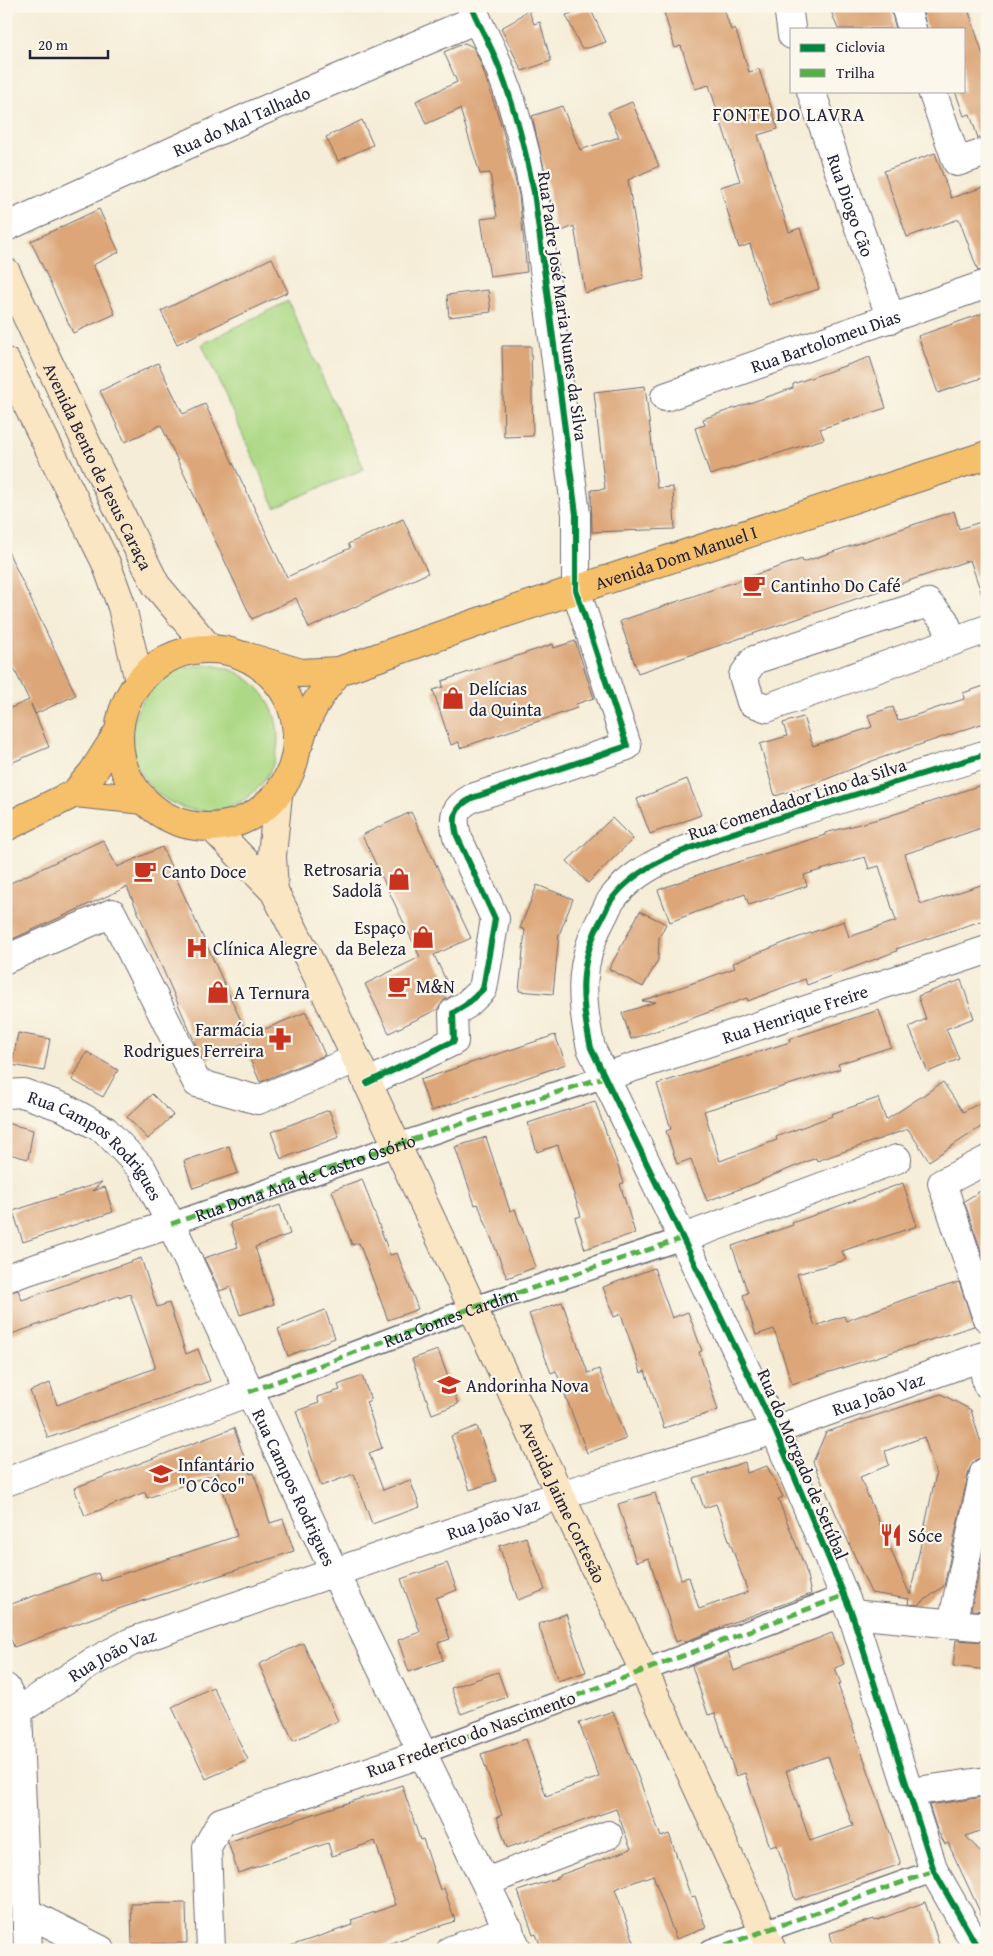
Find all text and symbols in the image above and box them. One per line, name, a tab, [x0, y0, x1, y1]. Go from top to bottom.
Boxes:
scale bar	[30, 28, 108, 60]
legend	[790, 28, 966, 92]
text: 20 m	[38, 34, 69, 55]
text: Ciclovia	[836, 36, 885, 57]
text: Trilha	[836, 62, 875, 83]
street label: Rua do Mal Talhado	[168, 79, 314, 163]
district label: FONTE DO LAVRA	[712, 100, 866, 128]
street label: Rua Diogo Cão	[821, 150, 882, 260]
street label: Rua Padre José Maria Nunes da Silva	[531, 170, 595, 443]
street label: Rua Bartolomeu Dias	[747, 302, 904, 379]
street label: Avenida Bento de Jesus Caraça	[37, 358, 160, 575]
street label: Avenida Dom Manuel I	[591, 518, 760, 596]
cafe icon: Cantinho Do Café	[741, 572, 767, 598]
place label: Cantinho Do Café	[771, 572, 901, 599]
place label: Delícias da Quinta	[469, 675, 542, 723]
shop icon: Delícias da Quinta	[440, 685, 466, 711]
street label: Rua Comendador Lino da Silva	[684, 751, 910, 847]
place label: Retrosaria Sadolã	[304, 856, 382, 904]
cafe icon: Canto Doce	[132, 858, 158, 884]
place label: Canto Doce	[162, 858, 246, 885]
shop icon: Retrosaria Sadolã	[386, 866, 412, 892]
place label: Espaço da Beleza	[335, 914, 406, 962]
shop icon: Espaço da Beleza	[410, 924, 436, 950]
hospital icon: Clínica Alegre	[184, 935, 210, 961]
place label: Clínica Alegre	[213, 935, 317, 962]
cafe icon: M&N	[386, 973, 412, 999]
place label: M&N	[416, 973, 455, 1000]
street label: Rua Henrique Freire	[718, 977, 871, 1051]
shop icon: A Ternura	[205, 979, 231, 1005]
place label: A Ternura	[234, 979, 310, 1006]
place label: Farmácia Rodrigues Ferreira	[124, 1016, 264, 1064]
pharmacy icon: Farmácia Rodrigues Ferreira	[267, 1026, 293, 1052]
street label: Rua Campos Rodrigues	[24, 1082, 170, 1205]
street label: Rua Dona Ana de Castro Osório	[191, 1126, 419, 1228]
street label: Rua Gomes Cardim	[379, 1280, 522, 1354]
street label: Rua do Morgado de Setúbal	[750, 1364, 856, 1564]
street label: Rua João Vaz	[828, 1365, 928, 1422]
school or university icon: Andorinha Nova	[436, 1372, 462, 1398]
place label: Andorinha Nova	[466, 1372, 589, 1399]
street label: Rua Campos Rodrigues	[246, 1404, 343, 1571]
street label: Avenida Jaime Cortesão	[514, 1416, 614, 1587]
place label: Infantário "O Côco"	[178, 1451, 255, 1499]
school or university icon: Infantário "O Côco"	[148, 1461, 174, 1487]
street label: Rua João Vaz	[443, 1490, 543, 1546]
restaurant icon: Sóce	[878, 1522, 904, 1548]
place label: Sóce	[908, 1522, 942, 1549]
street label: Rua João Vaz	[62, 1621, 160, 1688]
street label: Rua Frederico do Nascimento	[363, 1684, 579, 1784]

